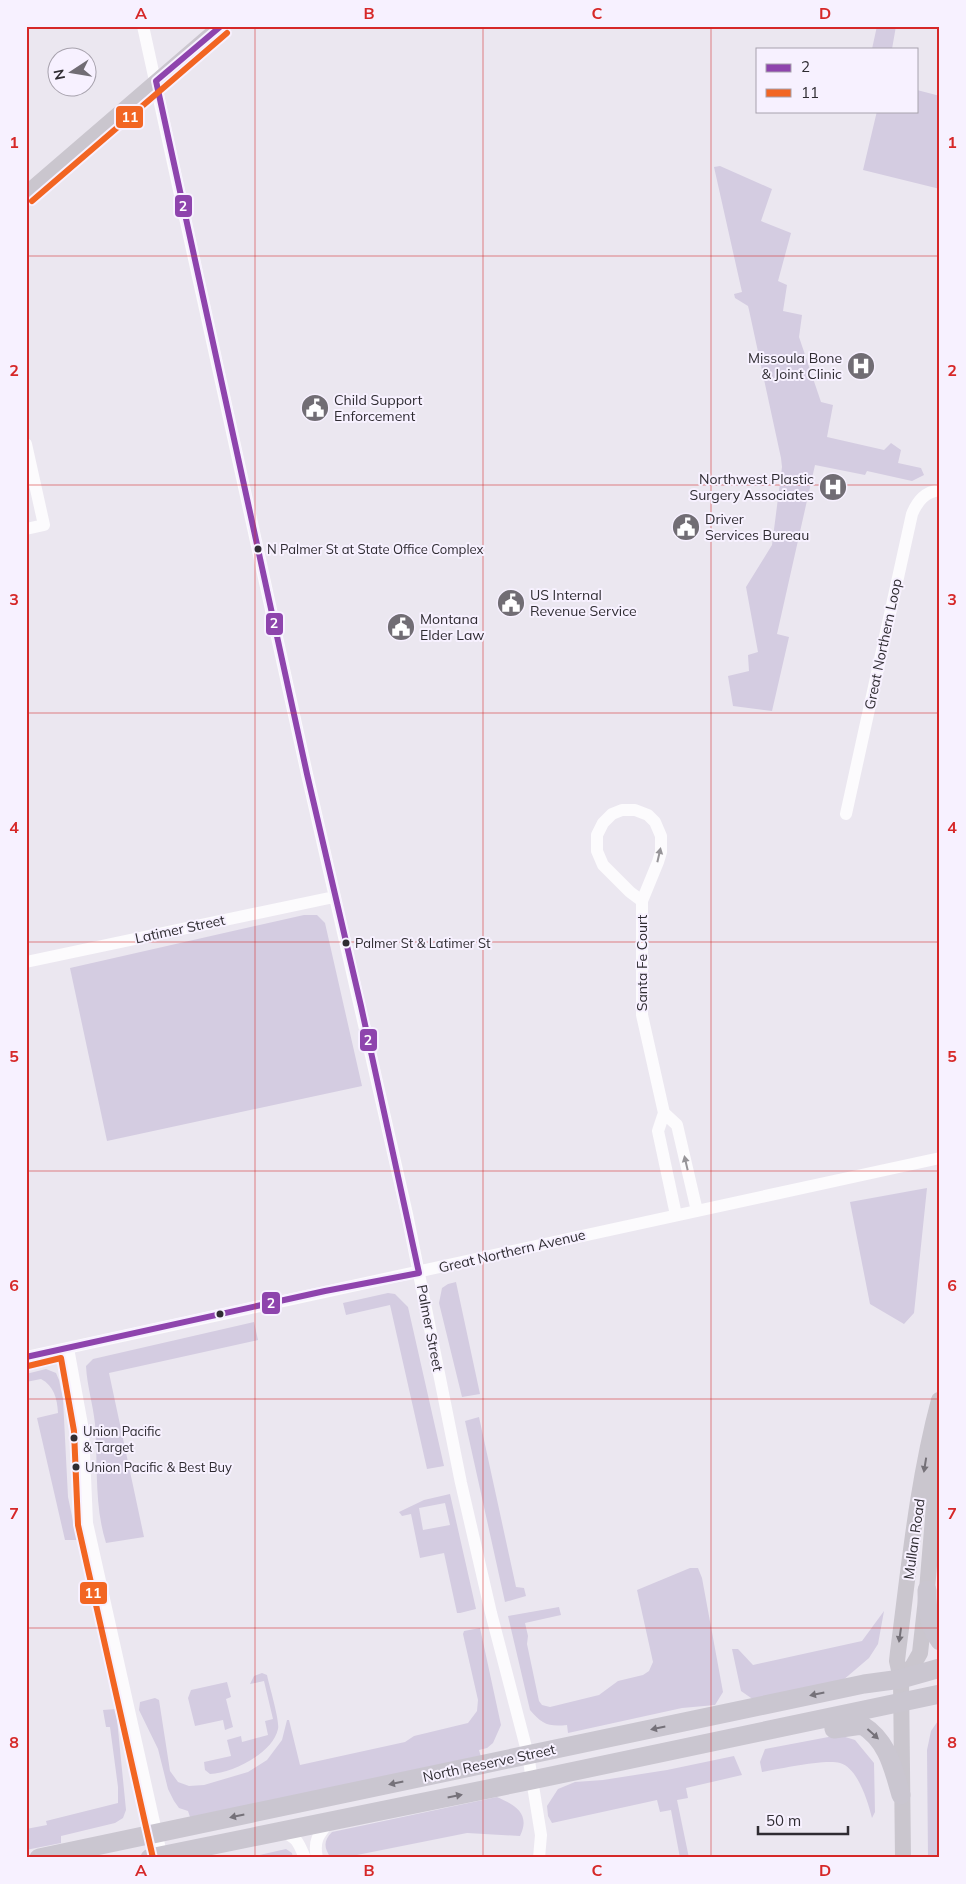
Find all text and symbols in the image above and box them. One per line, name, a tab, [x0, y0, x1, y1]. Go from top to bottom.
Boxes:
text: A	[135, 3, 147, 23]
text: B	[363, 3, 375, 23]
text: C	[592, 3, 603, 23]
text: D	[819, 3, 831, 23]
north arrow	[48, 48, 98, 98]
legend	[756, 48, 918, 112]
text: 2	[801, 57, 810, 76]
text: N	[49, 68, 69, 82]
text: 11	[801, 83, 819, 102]
line badge: 11	[115, 105, 144, 129]
text: 11	[122, 108, 138, 126]
text: 1	[9, 132, 19, 152]
text: 1	[947, 132, 957, 152]
line badge: 2	[174, 194, 193, 218]
text: 2	[179, 197, 187, 215]
place label: Missoula Bone & Joint Clinic	[748, 349, 842, 383]
hospital icon: Missoula Bone & Joint Clinic	[846, 351, 876, 381]
text: 2	[9, 360, 19, 380]
text: 2	[947, 360, 957, 380]
place label: Child Support Enforcement	[334, 391, 423, 425]
public building icon: Child Support Enforcement	[300, 393, 330, 423]
place label: Northwest Plastic Surgery Associates	[689, 470, 814, 504]
hospital icon: Northwest Plastic Surgery Associates	[818, 472, 848, 502]
place label: Driver Services Bureau	[705, 510, 809, 544]
public building icon: Driver Services Bureau	[671, 512, 701, 542]
place label: N Palmer St at State Office Complex	[267, 541, 484, 557]
marker: N Palmer St at State Office Complex	[253, 544, 263, 554]
street label: Great Northern Loop	[860, 577, 906, 711]
place label: US Internal Revenue Service	[530, 586, 637, 620]
public building icon: US Internal Revenue Service	[496, 588, 526, 618]
text: 3	[9, 589, 19, 609]
text: 3	[947, 589, 957, 609]
place label: Montana Elder Law	[420, 610, 484, 644]
line badge: 2	[265, 612, 284, 636]
public building icon: Montana Elder Law	[386, 612, 416, 642]
text: 2	[270, 614, 278, 632]
text: 4	[9, 817, 19, 837]
text: 4	[947, 817, 957, 837]
one-way arrow	[655, 848, 663, 863]
street label: Latimer Street	[133, 911, 227, 947]
street label: Santa Fe Court	[633, 915, 651, 1011]
place label: Palmer St & Latimer St	[355, 935, 491, 951]
marker: Palmer St & Latimer St	[341, 938, 351, 948]
line badge: 2	[359, 1028, 378, 1052]
text: 2	[364, 1031, 372, 1049]
text: 5	[9, 1046, 19, 1066]
text: 5	[947, 1046, 957, 1066]
one-way arrow	[682, 1155, 690, 1171]
street label: Great Northern Avenue	[437, 1225, 587, 1277]
text: 6	[9, 1275, 19, 1295]
text: 6	[947, 1275, 957, 1295]
street label: Palmer Street	[413, 1283, 447, 1373]
line badge: 2	[261, 1291, 281, 1315]
text: 2	[267, 1294, 275, 1312]
unlabelled marker	[215, 1309, 225, 1319]
place label: Union Pacific & Target	[83, 1423, 161, 1455]
marker: Union Pacific & Target	[69, 1433, 79, 1443]
one-way arrow	[920, 1457, 928, 1473]
place label: Union Pacific & Best Buy	[85, 1459, 232, 1475]
marker: Union Pacific & Best Buy	[71, 1462, 81, 1472]
street label: Mullan Road	[899, 1497, 929, 1581]
text: 7	[9, 1503, 19, 1523]
text: 7	[947, 1503, 957, 1523]
line badge: 11	[79, 1581, 108, 1605]
text: 11	[85, 1584, 101, 1602]
one-way arrow	[896, 1627, 904, 1643]
one-way arrow	[809, 1690, 824, 1698]
one-way arrow	[649, 1724, 665, 1732]
one-way arrow	[866, 1728, 878, 1740]
text: 8	[9, 1732, 19, 1752]
text: 8	[947, 1732, 957, 1752]
street label: North Reserve Street	[421, 1740, 557, 1786]
one-way arrow	[387, 1779, 403, 1787]
one-way arrow	[447, 1791, 463, 1799]
scale bar	[758, 1804, 848, 1836]
text: 50 m	[766, 1811, 801, 1830]
one-way arrow	[229, 1812, 244, 1820]
text: A	[135, 1860, 147, 1880]
text: B	[363, 1860, 375, 1880]
text: C	[592, 1860, 603, 1880]
text: D	[819, 1860, 831, 1880]

